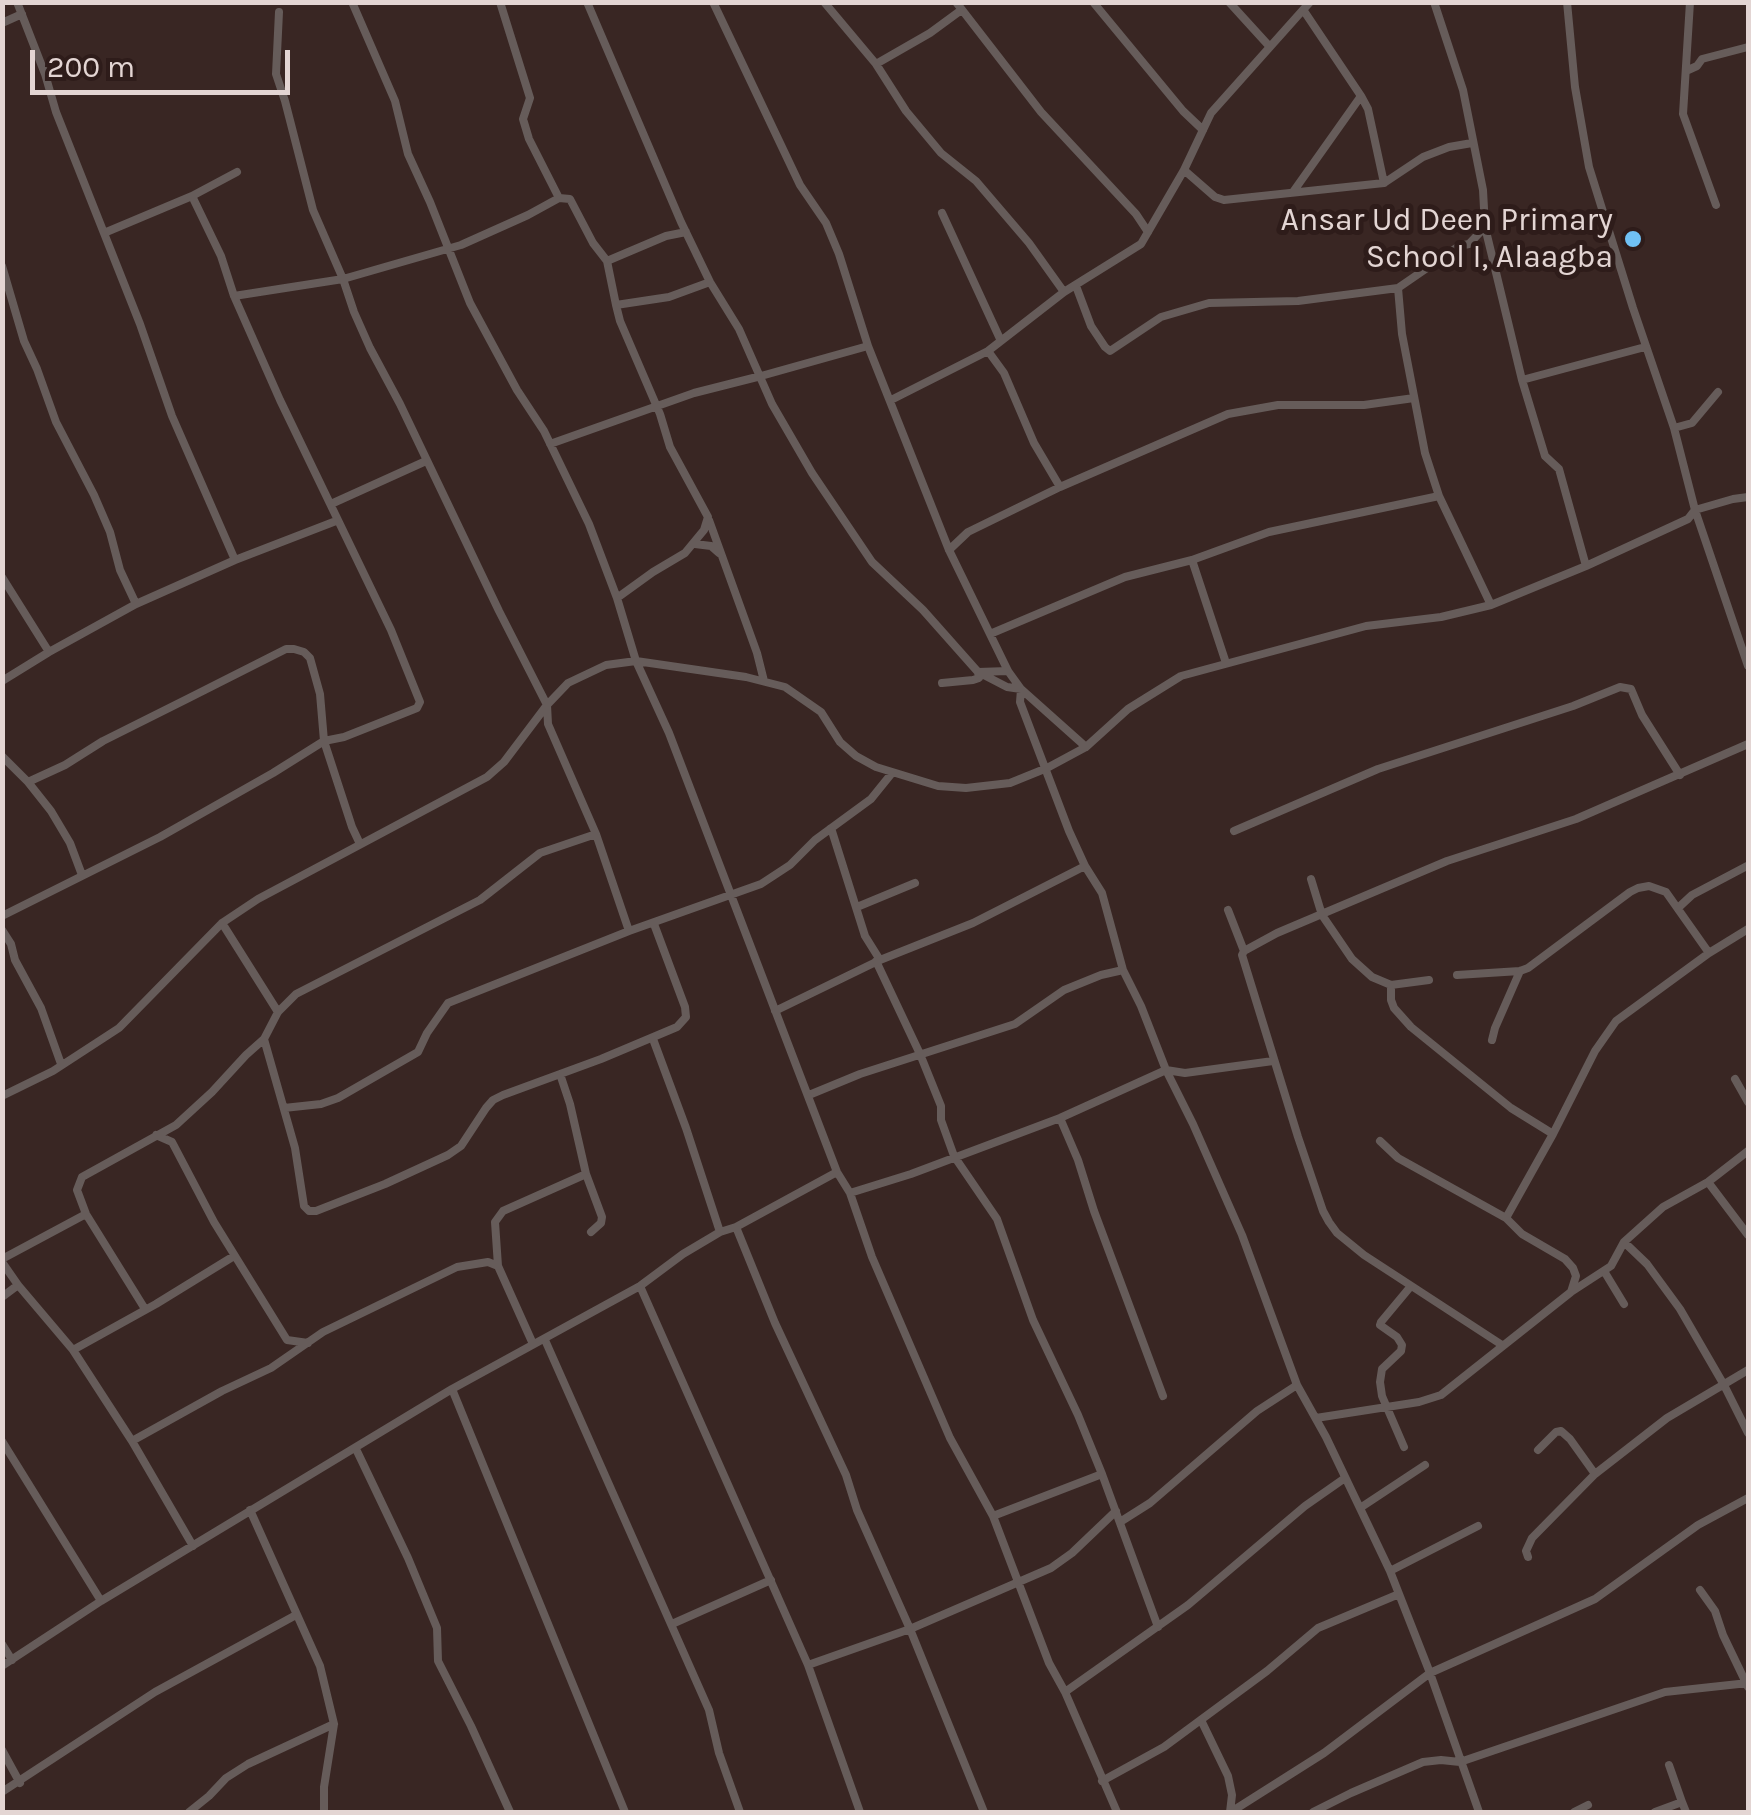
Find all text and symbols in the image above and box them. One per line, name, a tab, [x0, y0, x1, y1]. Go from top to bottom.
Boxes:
scale bar	[35, 30, 295, 92]
text: 200 m	[47, 49, 135, 85]
place label: Ansar Ud Deen Primary School I, Alaagba	[1281, 202, 1613, 277]
marker: Ansar Ud Deen Primary School I, Alaagba	[1622, 228, 1644, 250]

